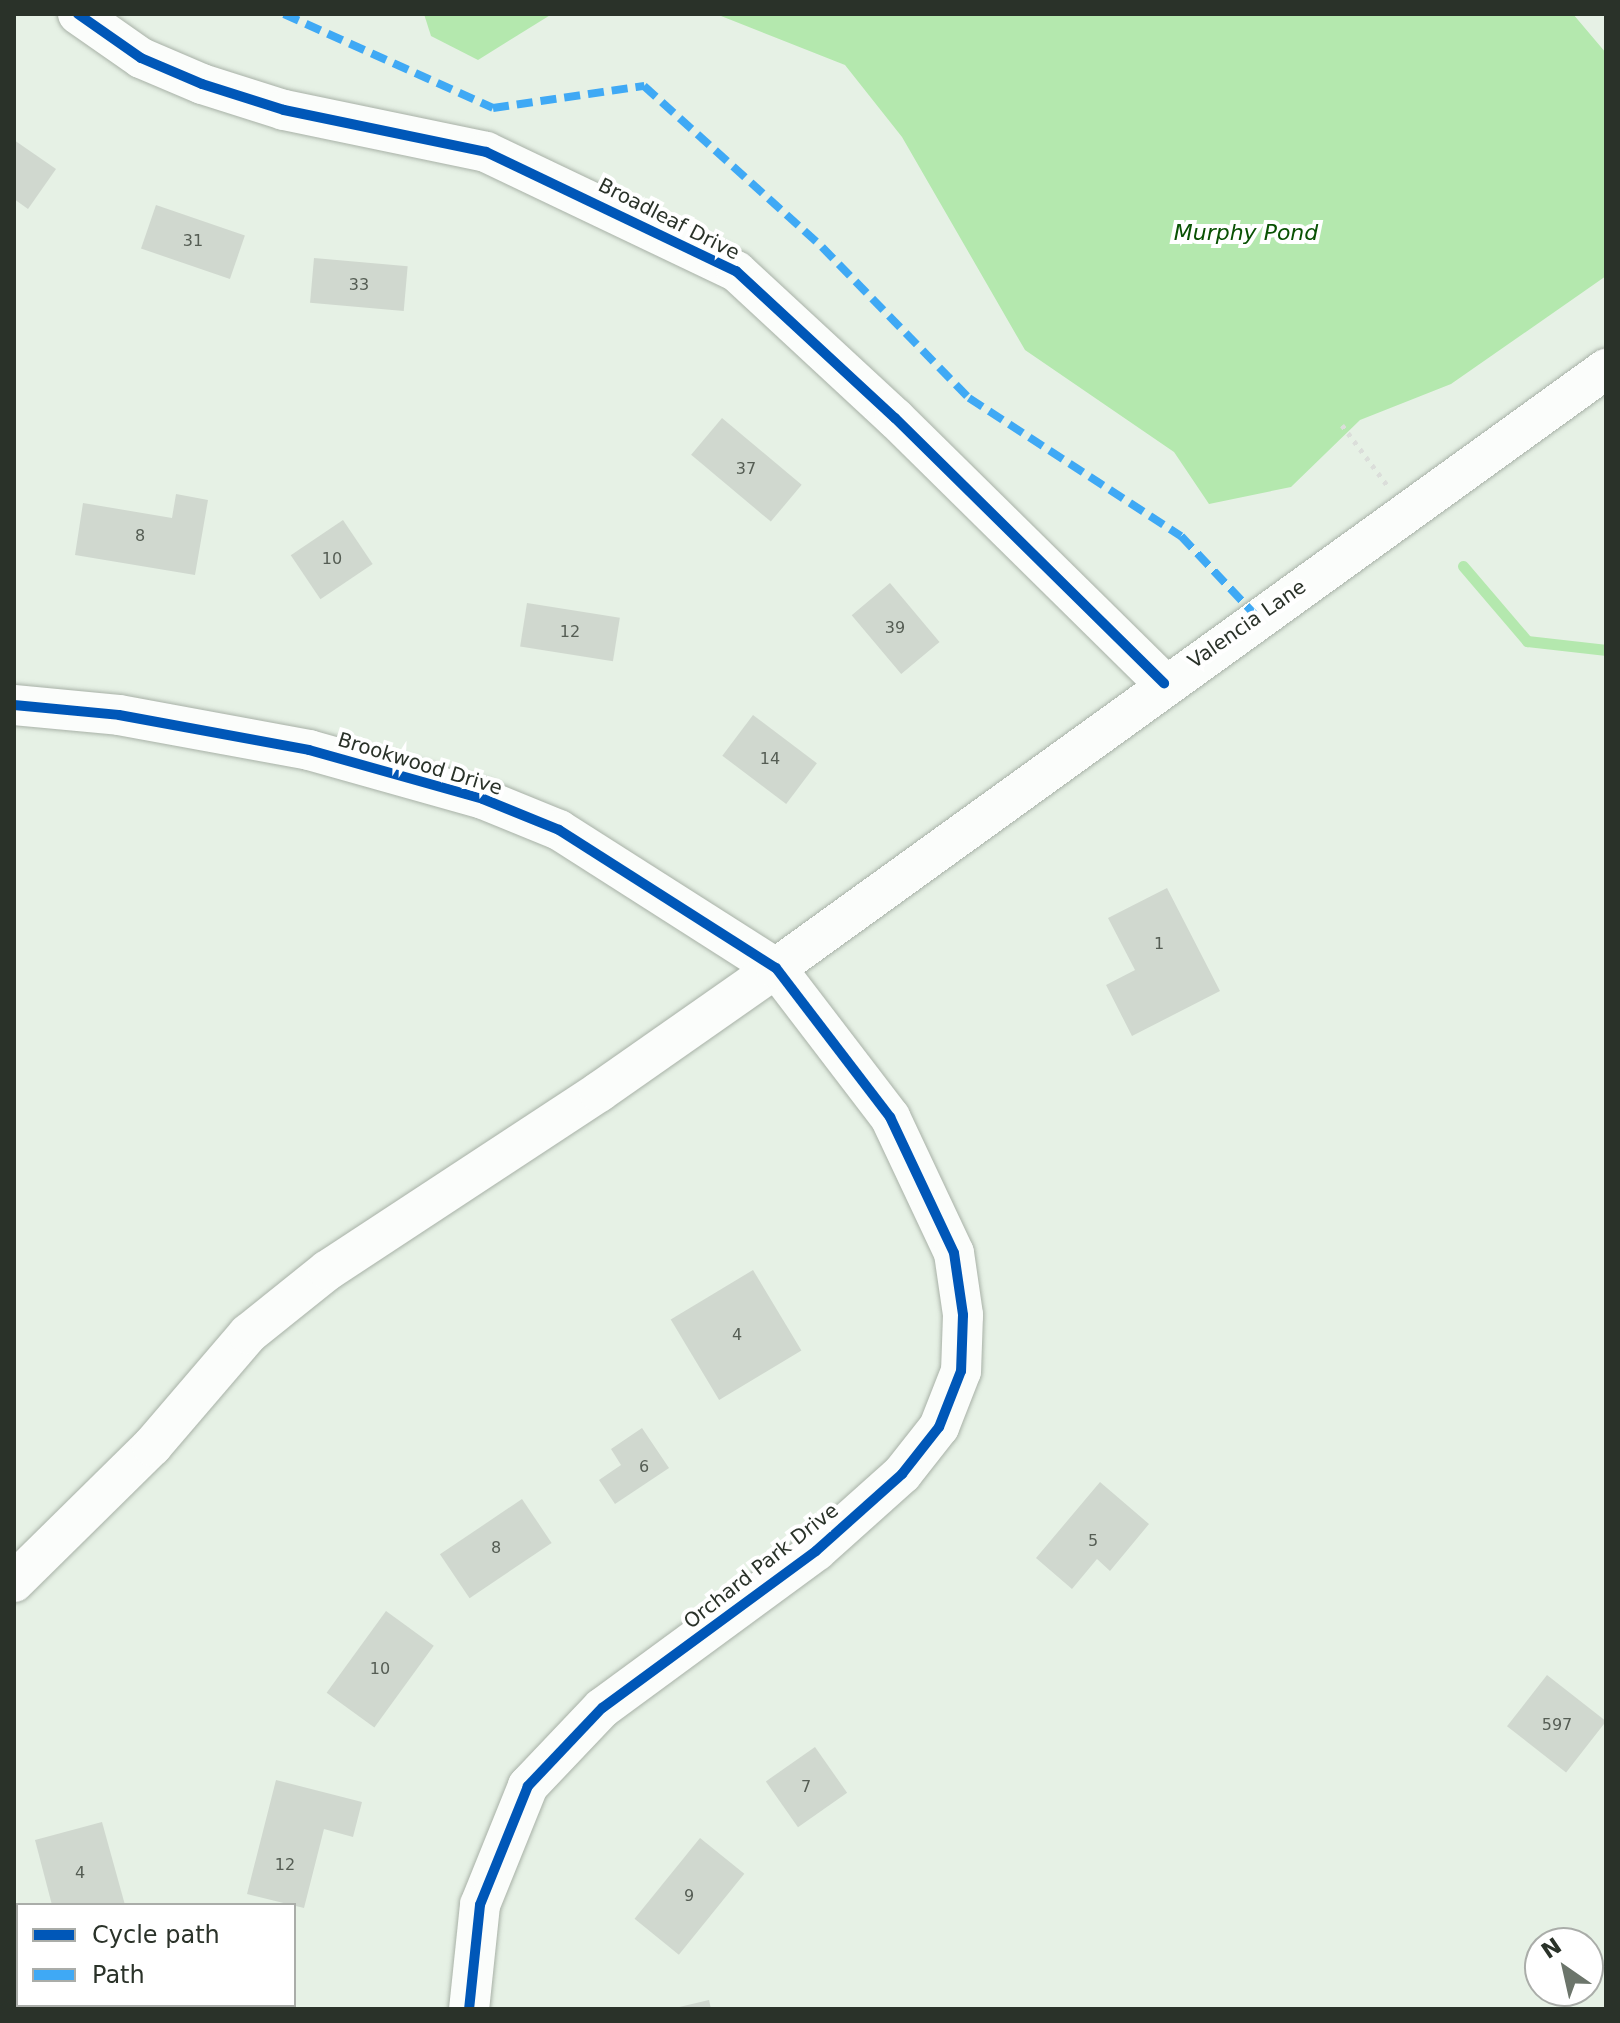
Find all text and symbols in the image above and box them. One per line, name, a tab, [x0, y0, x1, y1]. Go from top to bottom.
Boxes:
street label: Broadleaf Drive	[594, 173, 744, 265]
water label: Murphy Pond	[1174, 220, 1318, 246]
house number: 31	[183, 231, 203, 251]
house number: 33	[349, 275, 369, 295]
house number: 37	[736, 459, 756, 479]
house number: 8	[135, 526, 145, 546]
house number: 10	[322, 549, 342, 569]
street label: Valencia Lane	[1183, 574, 1311, 674]
house number: 39	[885, 618, 905, 638]
house number: 12	[560, 622, 580, 642]
street label: Brookwood Drive	[335, 728, 505, 800]
house number: 14	[760, 749, 780, 769]
house number: 1	[1154, 934, 1164, 954]
house number: 4	[732, 1325, 742, 1345]
house number: 6	[639, 1457, 649, 1477]
street label: Orchard Park Drive	[679, 1498, 843, 1634]
house number: 5	[1088, 1531, 1098, 1551]
house number: 8	[491, 1538, 501, 1558]
house number: 10	[370, 1659, 390, 1679]
house number: 597	[1542, 1715, 1572, 1735]
house number: 7	[801, 1777, 811, 1797]
house number: 12	[275, 1855, 295, 1875]
house number: 4	[75, 1863, 85, 1883]
house number: 9	[684, 1886, 694, 1906]
legend	[16, 1903, 296, 2007]
text: Cycle path	[92, 1921, 220, 1949]
north arrow	[1524, 1927, 1604, 2007]
text: N	[1537, 1933, 1566, 1964]
text: Path	[92, 1961, 145, 1989]

